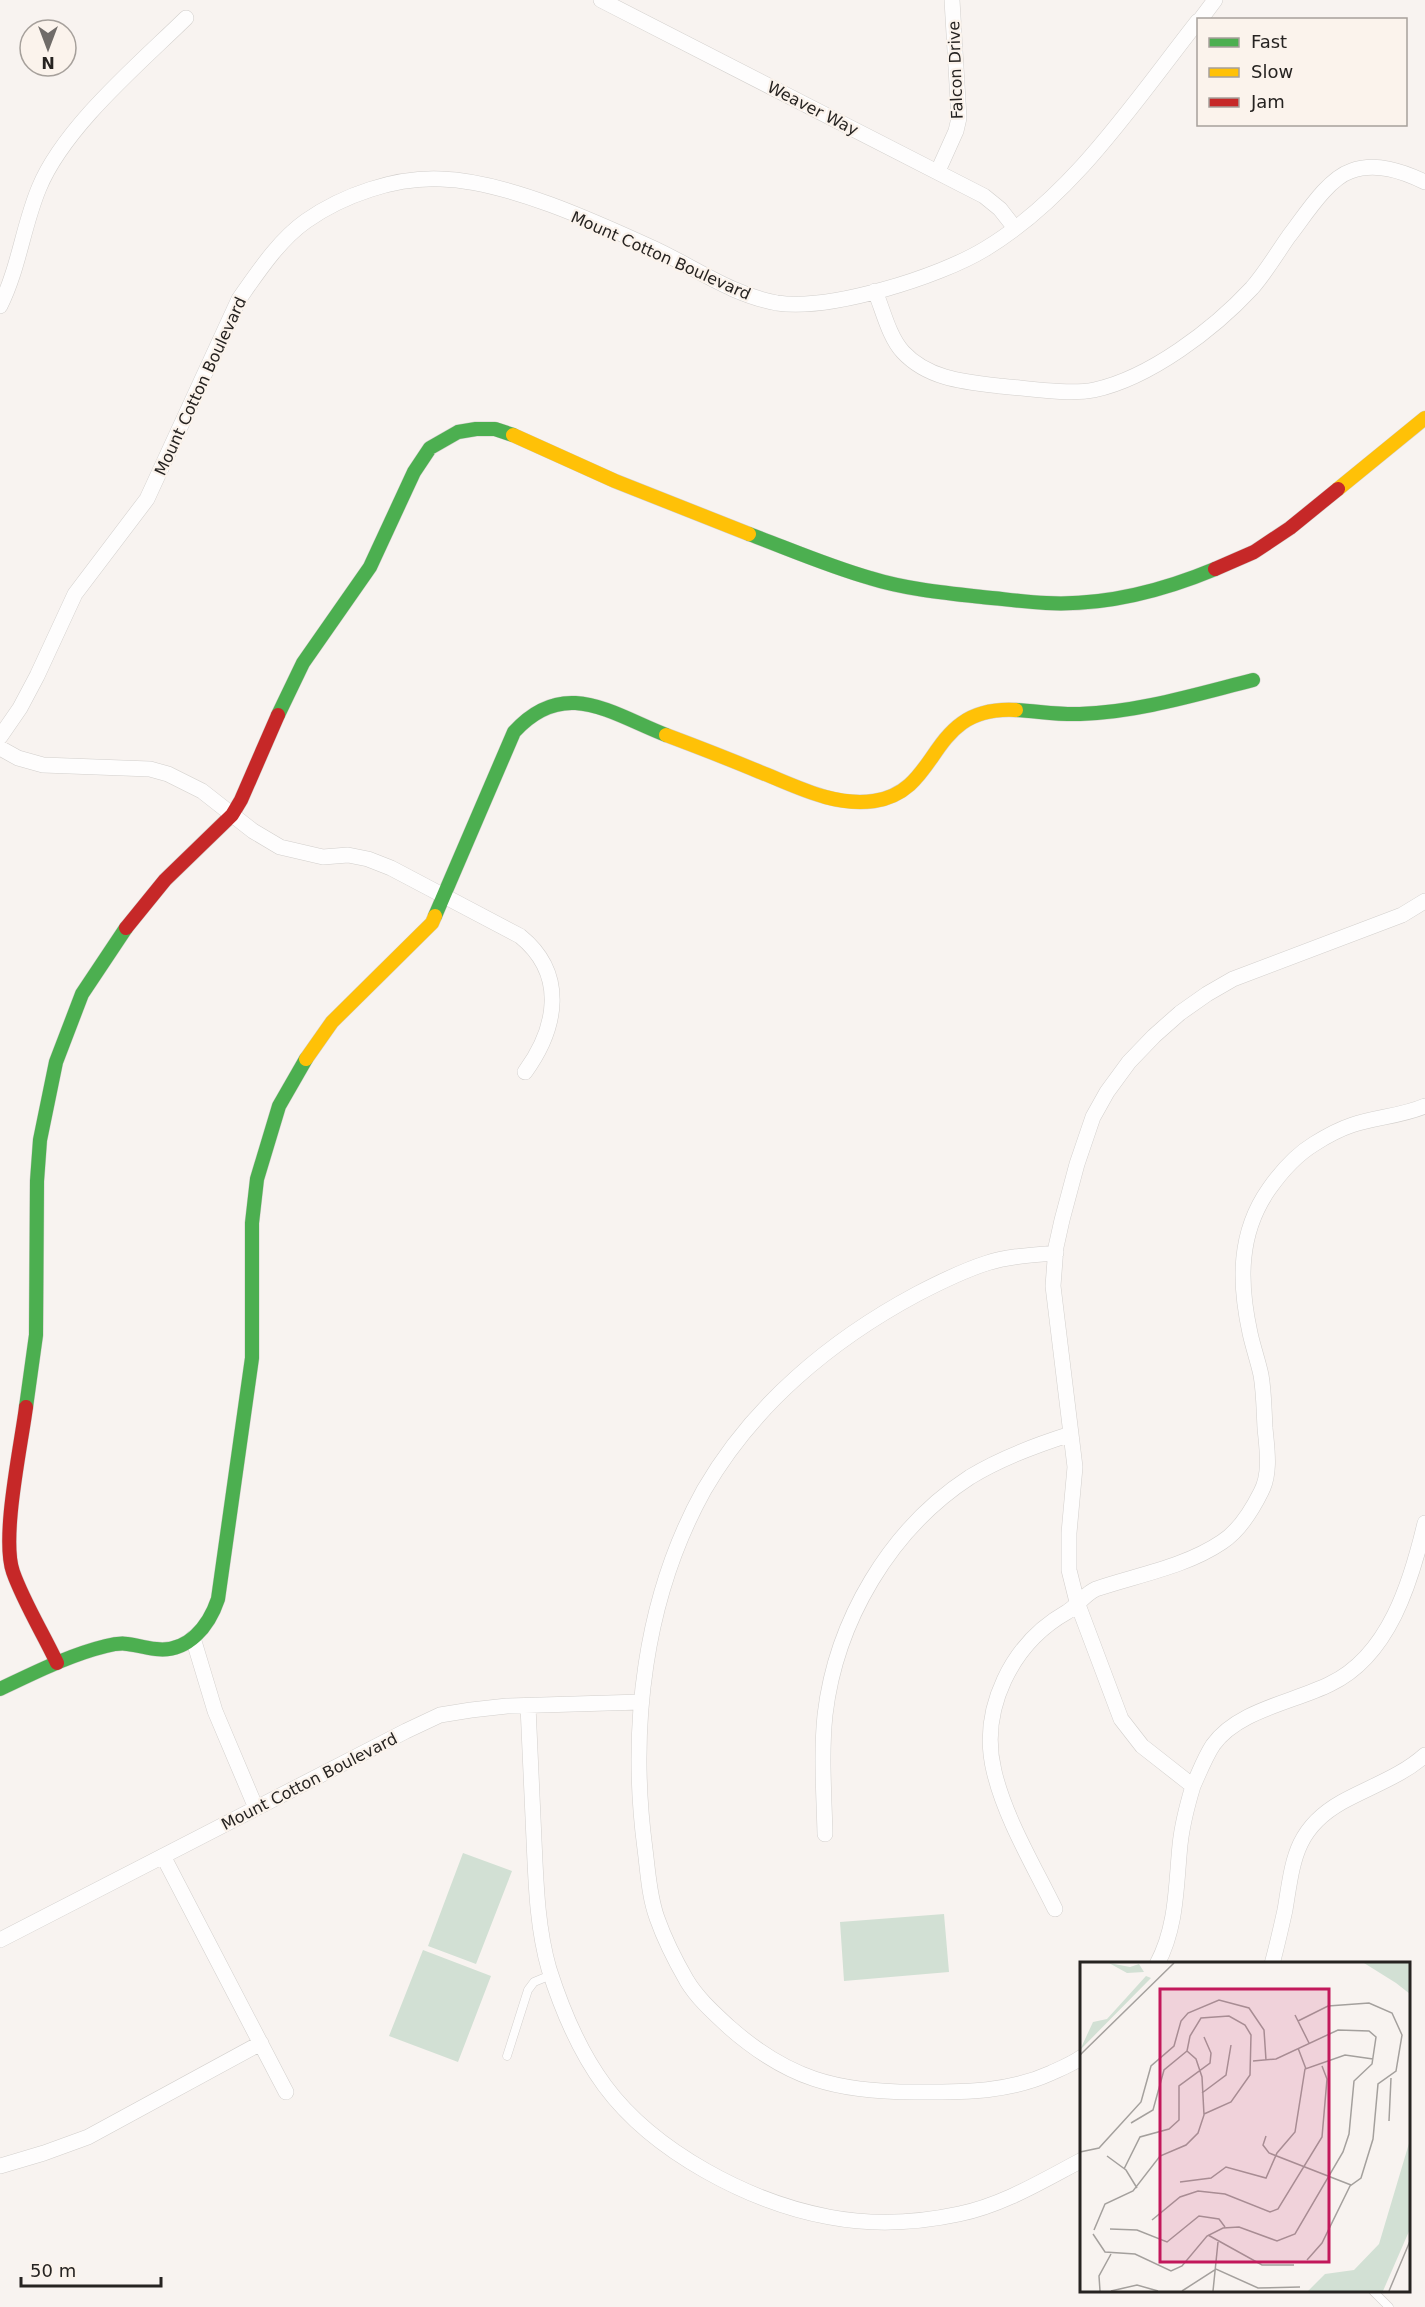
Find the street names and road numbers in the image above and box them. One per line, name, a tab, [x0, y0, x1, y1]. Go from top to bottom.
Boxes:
street label: Falcon Drive	[944, 20, 967, 120]
street label: Weaver Way	[764, 77, 861, 140]
street label: Mount Cotton Boulevard	[568, 207, 754, 304]
street label: Mount Cotton Boulevard	[151, 294, 250, 478]
street label: Mount Cotton Boulevard	[218, 1729, 400, 1834]

